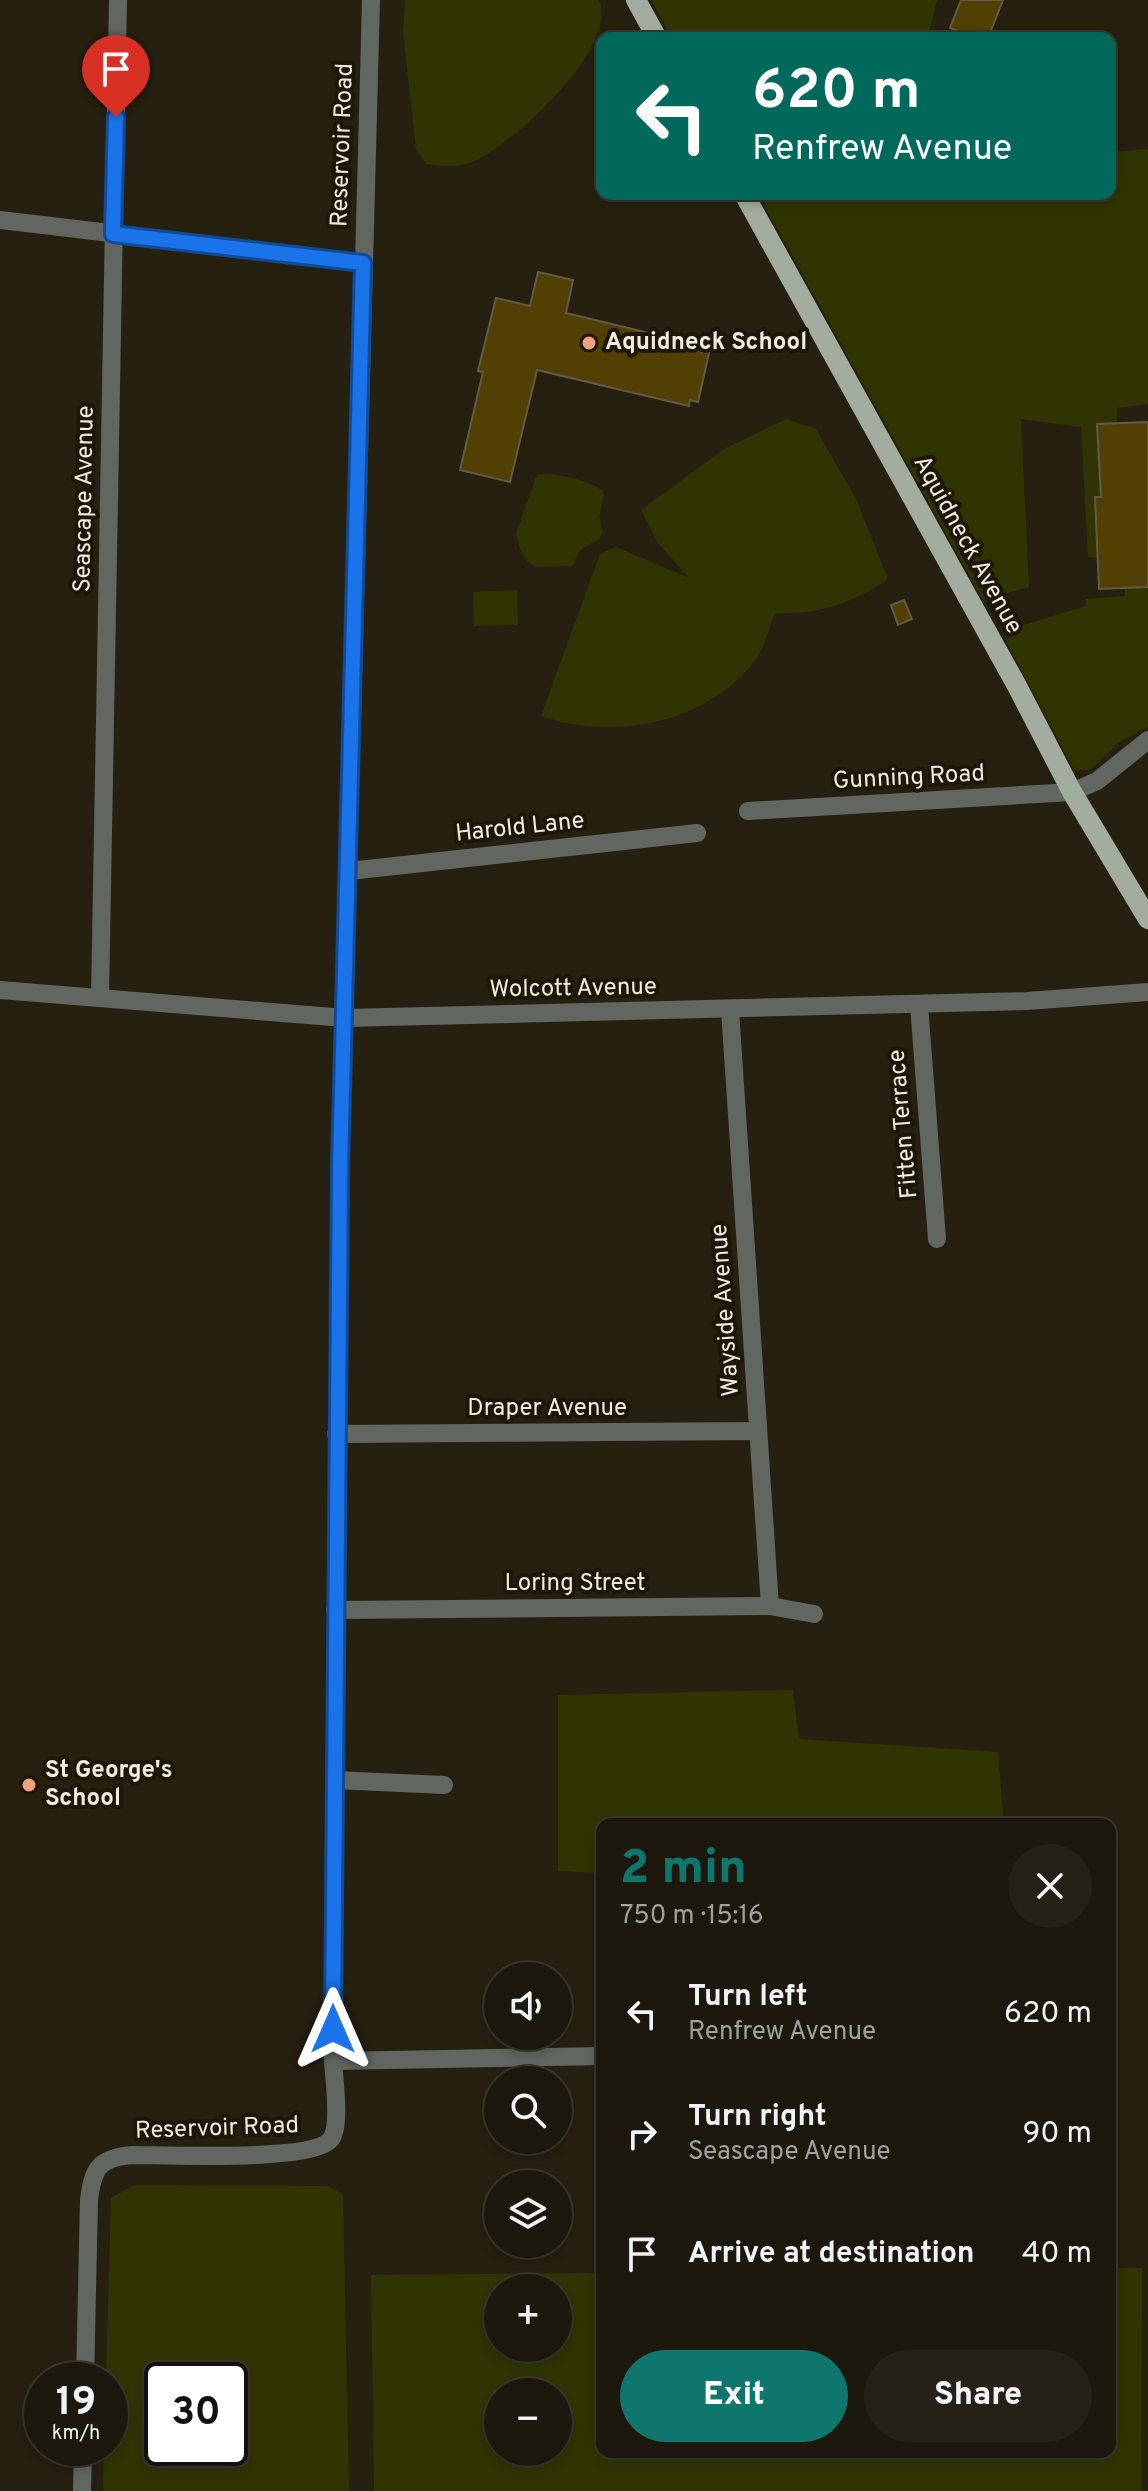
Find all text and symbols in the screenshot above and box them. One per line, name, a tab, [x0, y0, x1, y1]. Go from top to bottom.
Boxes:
pin	[82, 35, 150, 117]
icon: arrive	[94, 47, 138, 91]
text: 620 m	[752, 58, 921, 128]
street label: Reservoir Road	[325, 63, 361, 227]
icon: left	[620, 64, 724, 168]
text: Renfrew Avenue	[752, 127, 1012, 173]
place label: Aquidneck School	[605, 328, 807, 358]
marker: Aquidneck School	[580, 334, 598, 352]
street label: Seascape Avenue	[68, 405, 102, 593]
street label: Aquidneck Avenue	[906, 450, 1028, 640]
street label: Gunning Road	[832, 759, 986, 797]
street label: Harold Lane	[454, 806, 586, 850]
street label: Wolcott Avenue	[489, 973, 657, 1005]
street label: Fitten Terrace	[883, 1048, 925, 1200]
street label: Wayside Avenue	[705, 1223, 747, 1397]
street label: Draper Avenue	[467, 1394, 627, 1424]
street label: Loring Street	[504, 1569, 646, 1599]
place label: St George's School	[45, 1756, 173, 1814]
marker: St George's School	[20, 1776, 38, 1794]
text: 2 min	[620, 1840, 747, 1900]
button: close	[1008, 1844, 1092, 1928]
text: 750 m · 15:16	[620, 1900, 764, 1933]
map controls	[484, 1962, 572, 2466]
button: sound	[484, 1962, 572, 2050]
text: Turn left	[688, 1979, 808, 2016]
position arrow	[291, 1987, 375, 2071]
icon: left	[620, 1992, 664, 2036]
text: 620 m	[1004, 1996, 1092, 2033]
text: Renfrew Avenue	[688, 2016, 876, 2049]
button: search	[484, 2066, 572, 2154]
text: Turn right	[688, 2099, 826, 2136]
street label: Reservoir Road	[135, 2111, 299, 2147]
icon: right	[620, 2112, 664, 2156]
text: 90 m	[1023, 2116, 1092, 2153]
text: Seascape Avenue	[688, 2136, 890, 2169]
button: layers	[484, 2170, 572, 2258]
icon: arrive	[620, 2232, 664, 2276]
text: Arrive at destination	[688, 2236, 974, 2273]
text: 40 m	[1022, 2236, 1092, 2273]
button: +	[484, 2274, 572, 2362]
button: Exit	[620, 2350, 848, 2442]
button: Share	[864, 2350, 1092, 2442]
speed limit sign: 30	[144, 2362, 248, 2466]
button: −	[484, 2378, 572, 2466]
text: 19	[56, 2379, 96, 2429]
text: km/h	[52, 2421, 100, 2447]

